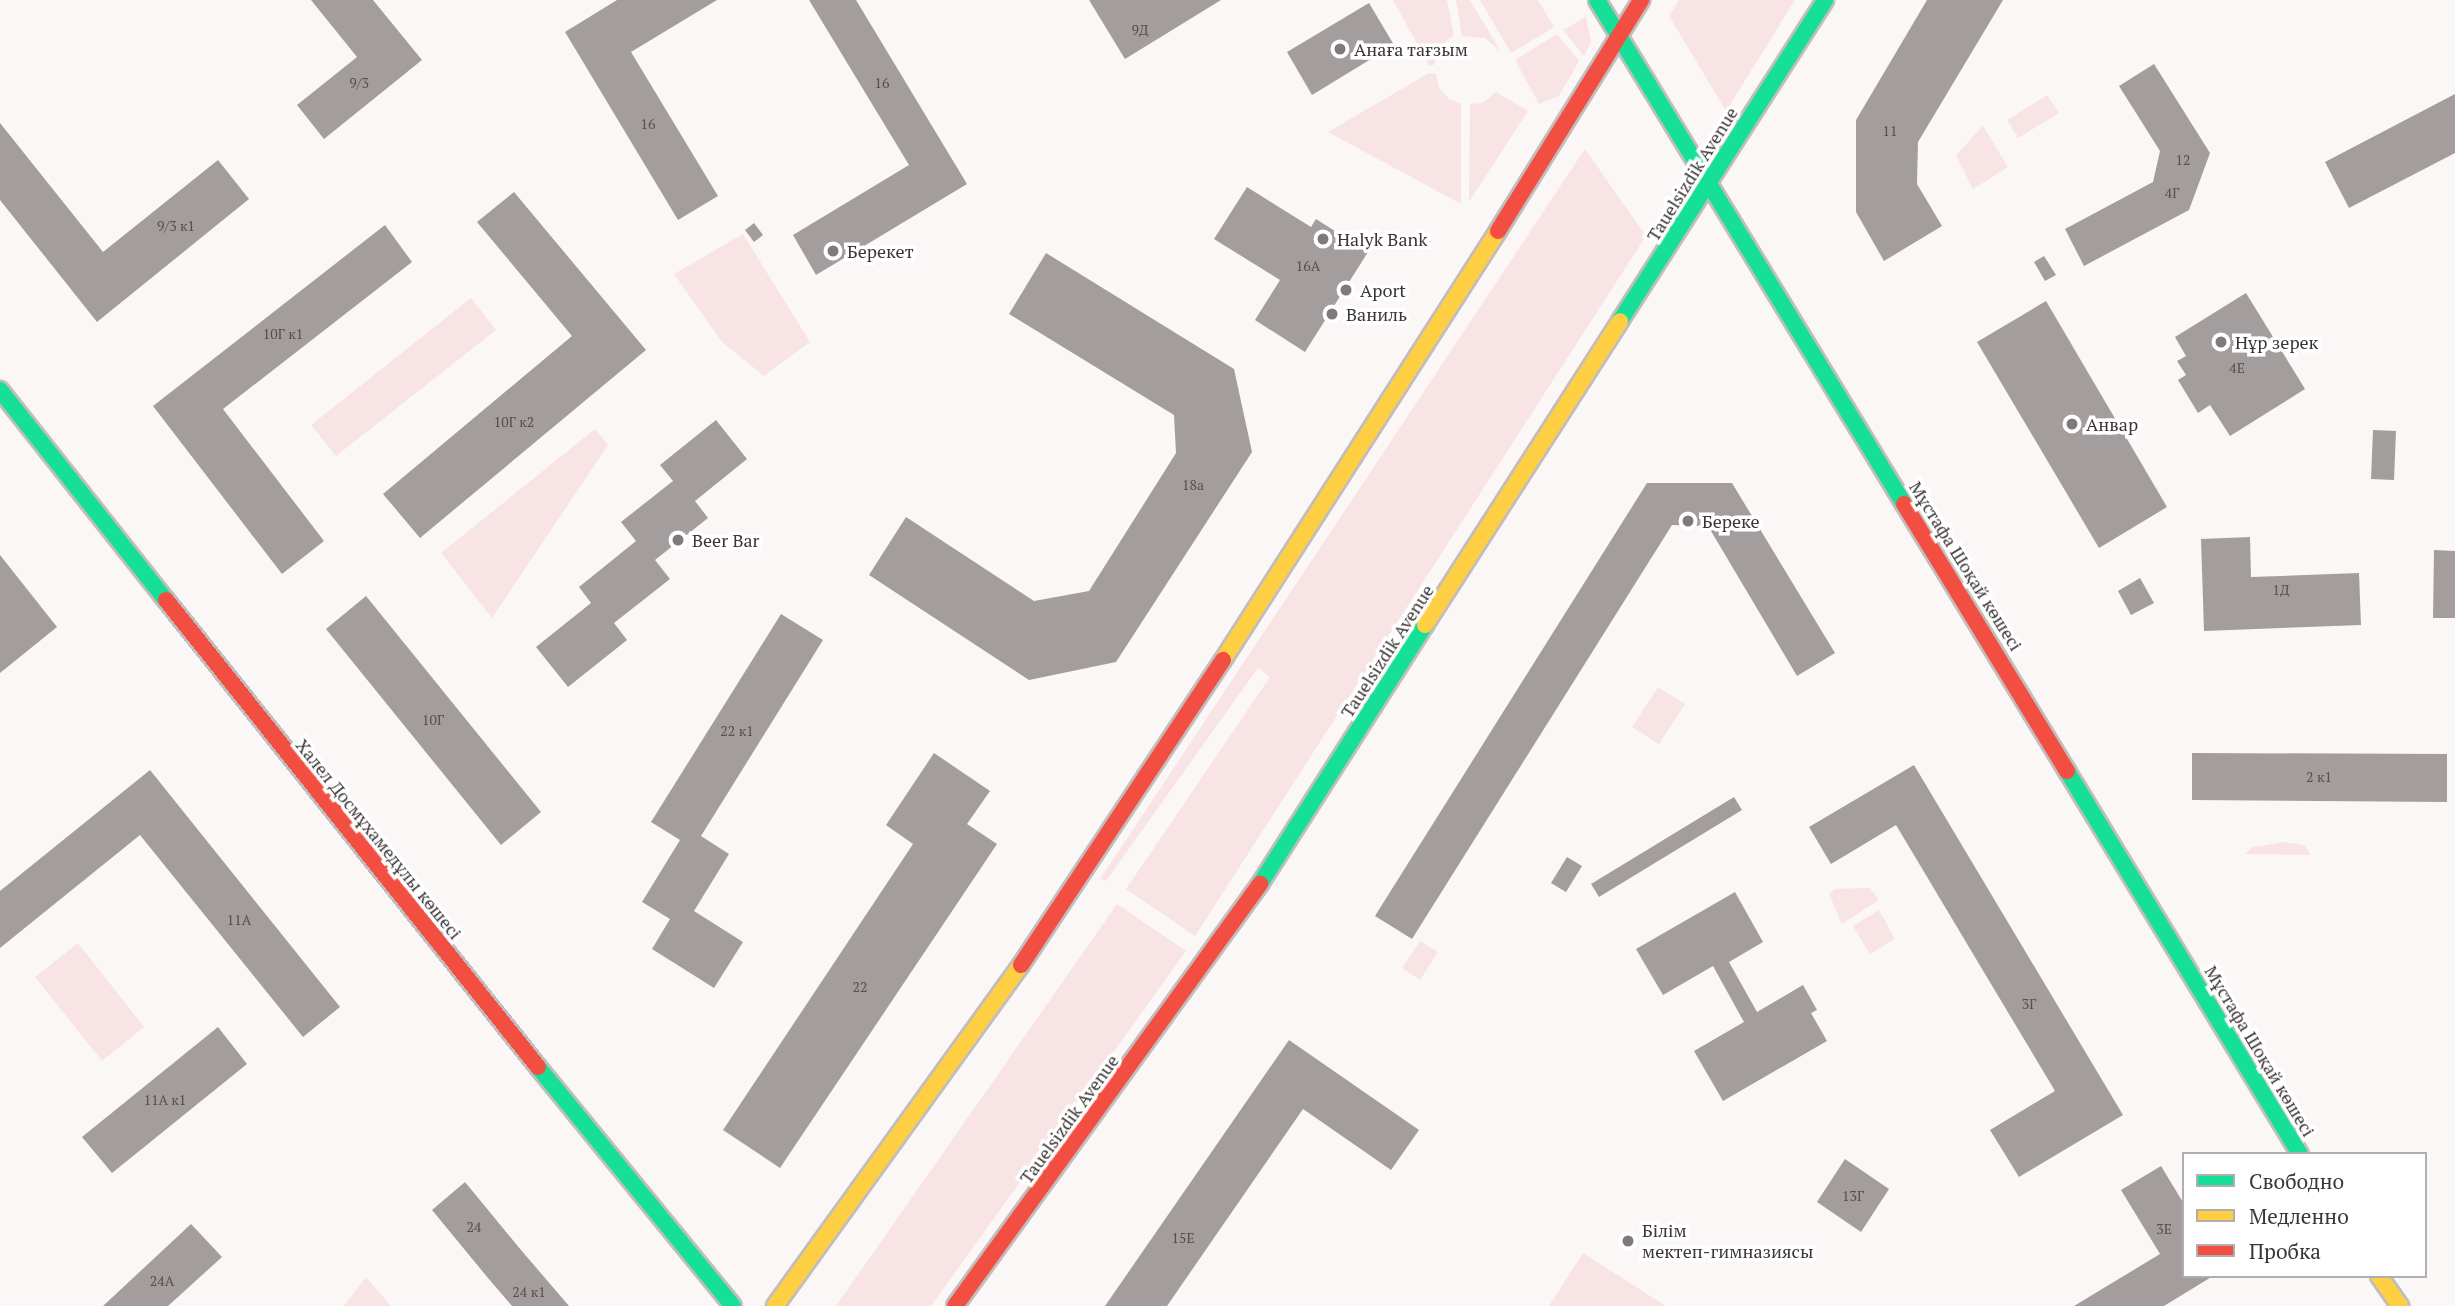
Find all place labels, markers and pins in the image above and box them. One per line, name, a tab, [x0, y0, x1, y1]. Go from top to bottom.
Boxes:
place label: Анаға тағзым	[1354, 38, 1469, 60]
marker: Анаға тағзым	[1332, 41, 1348, 57]
place label: Halyk Bank	[1337, 228, 1428, 250]
marker: Halyk Bank	[1315, 231, 1331, 247]
place label: Берекет	[847, 240, 914, 262]
marker: Берекет	[825, 243, 841, 259]
place label: Aport	[1360, 279, 1406, 301]
marker: Aport	[1338, 282, 1354, 298]
place label: Ваниль	[1346, 303, 1407, 325]
marker: Ваниль	[1324, 306, 1340, 322]
place label: Нұр зерек	[2235, 331, 2318, 353]
marker: Нұр зерек	[2213, 334, 2229, 350]
place label: Анвар	[2086, 413, 2138, 435]
marker: Анвар	[2064, 416, 2080, 432]
place label: Береке	[1702, 510, 1760, 532]
marker: Береке	[1680, 513, 1696, 529]
place label: Beer Bar	[692, 529, 760, 551]
marker: Beer Bar	[670, 532, 686, 548]
place label: Білім мектеп-гимназиясы	[1642, 1220, 1813, 1262]
marker: Білім мектеп-гимназиясы	[1620, 1233, 1636, 1249]

